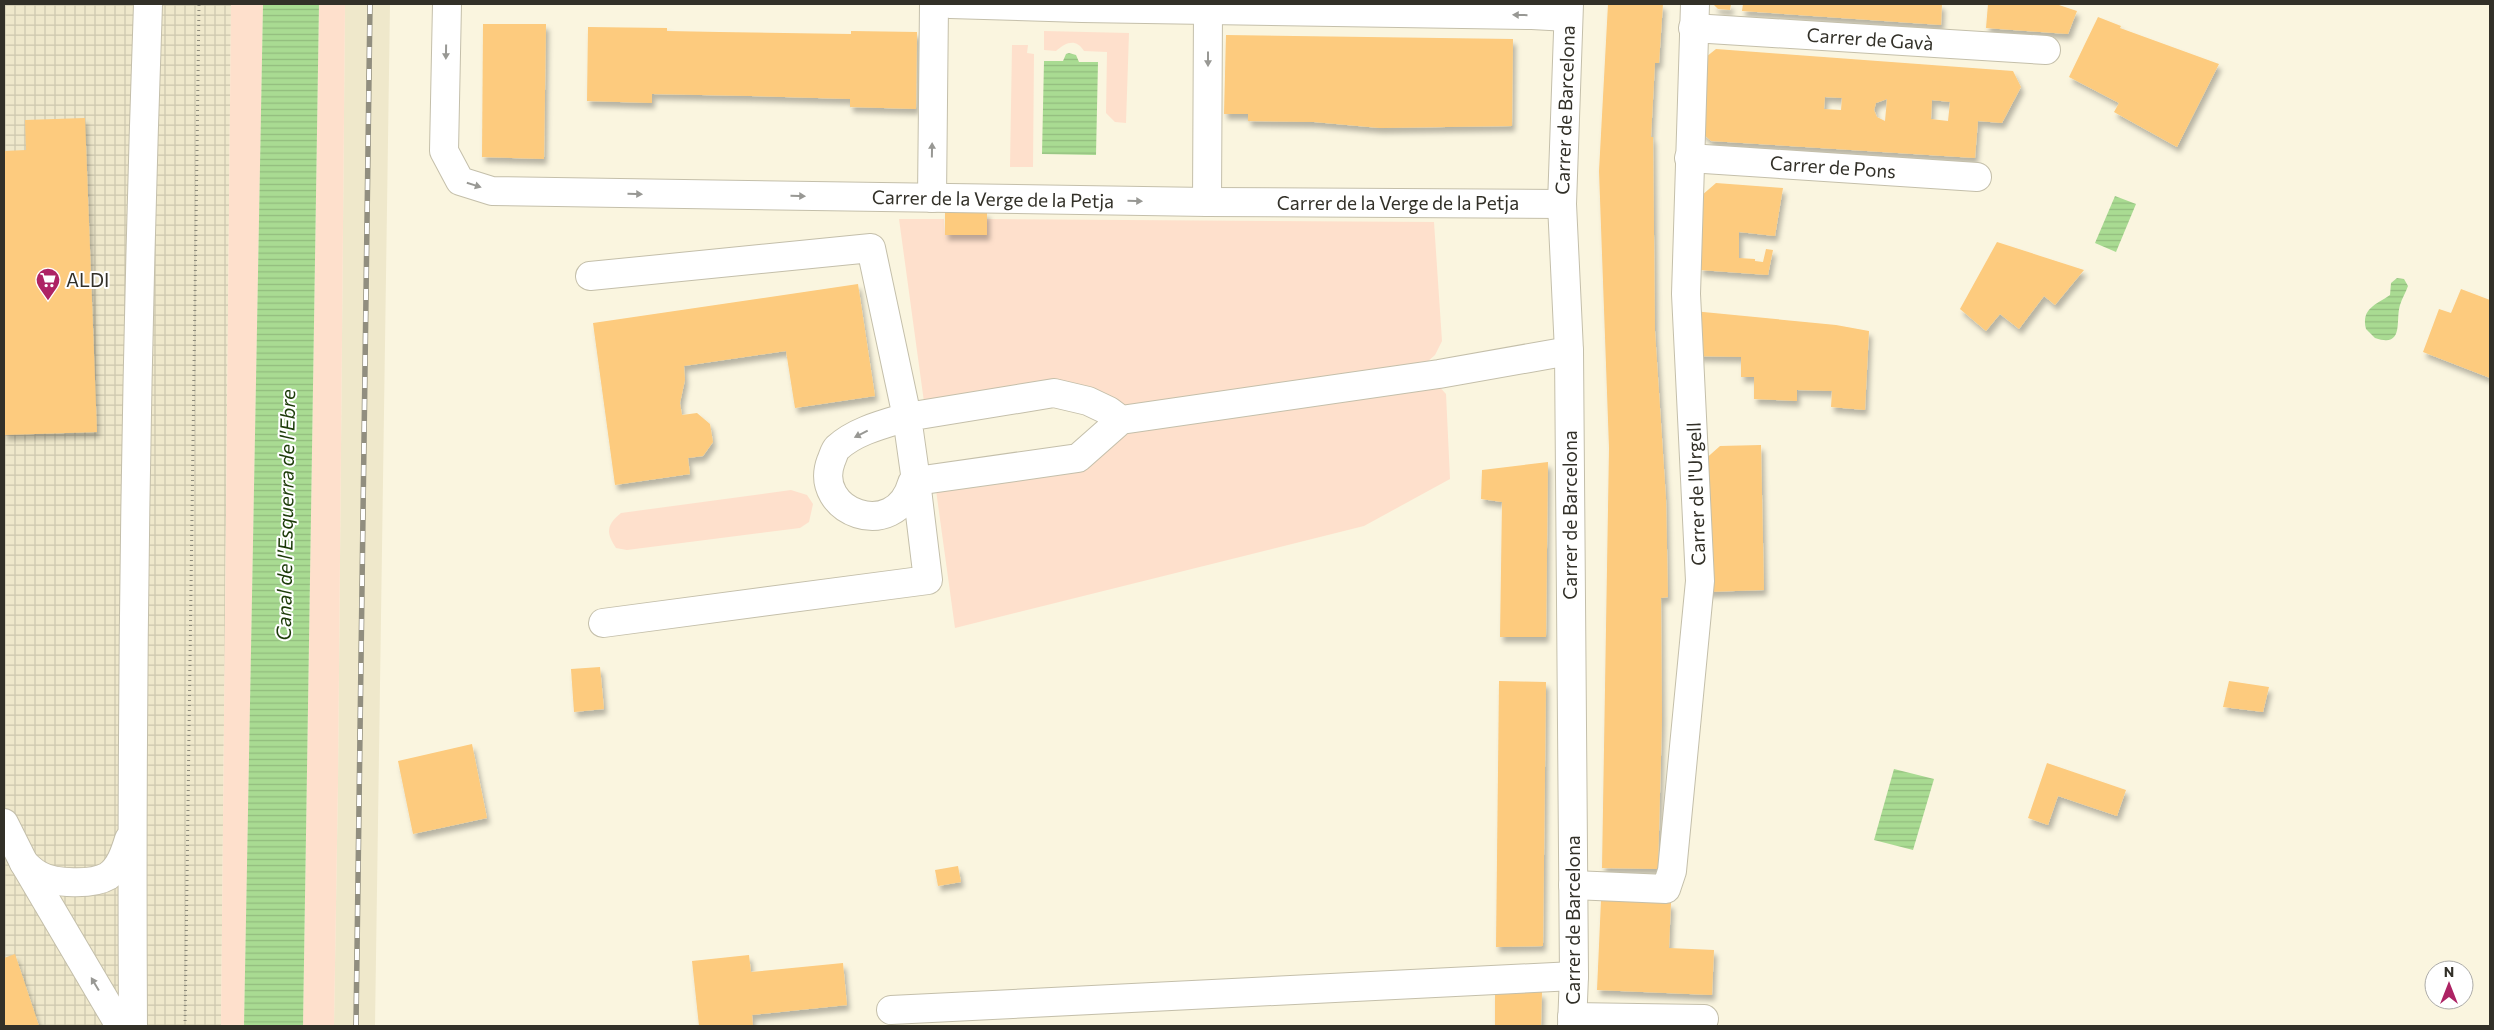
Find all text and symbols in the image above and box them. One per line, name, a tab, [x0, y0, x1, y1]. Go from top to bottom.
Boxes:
one-way arrow	[1511, 10, 1527, 18]
street label: Carrer de Gavà	[1806, 23, 1934, 54]
street label: Carrer de Barcelona	[1550, 25, 1579, 195]
one-way arrow	[442, 45, 450, 61]
one-way arrow	[1204, 51, 1212, 67]
one-way arrow	[929, 141, 937, 157]
street label: Carrer de Pons	[1769, 151, 1897, 182]
one-way arrow	[466, 182, 481, 190]
street label: Carrer de la Verge de la Petja	[872, 185, 1114, 212]
one-way arrow	[627, 190, 643, 198]
street label: Carrer de la Verge de la Petja	[1277, 191, 1519, 214]
one-way arrow	[790, 192, 806, 200]
one-way arrow	[1127, 197, 1143, 205]
supermarket icon: ALDI	[35, 267, 61, 301]
place label: ALDI	[66, 268, 109, 291]
water label: Canal de l'Esquerra de l'Ebre	[271, 389, 299, 641]
street label: Carrer de l'Urgell	[1682, 422, 1709, 566]
one-way arrow	[854, 430, 868, 438]
street label: Carrer de Barcelona	[1558, 430, 1581, 600]
street label: Carrer de Barcelona	[1561, 835, 1584, 1005]
north arrow	[2424, 960, 2474, 1010]
text: N	[2444, 963, 2454, 980]
one-way arrow	[91, 978, 100, 991]

